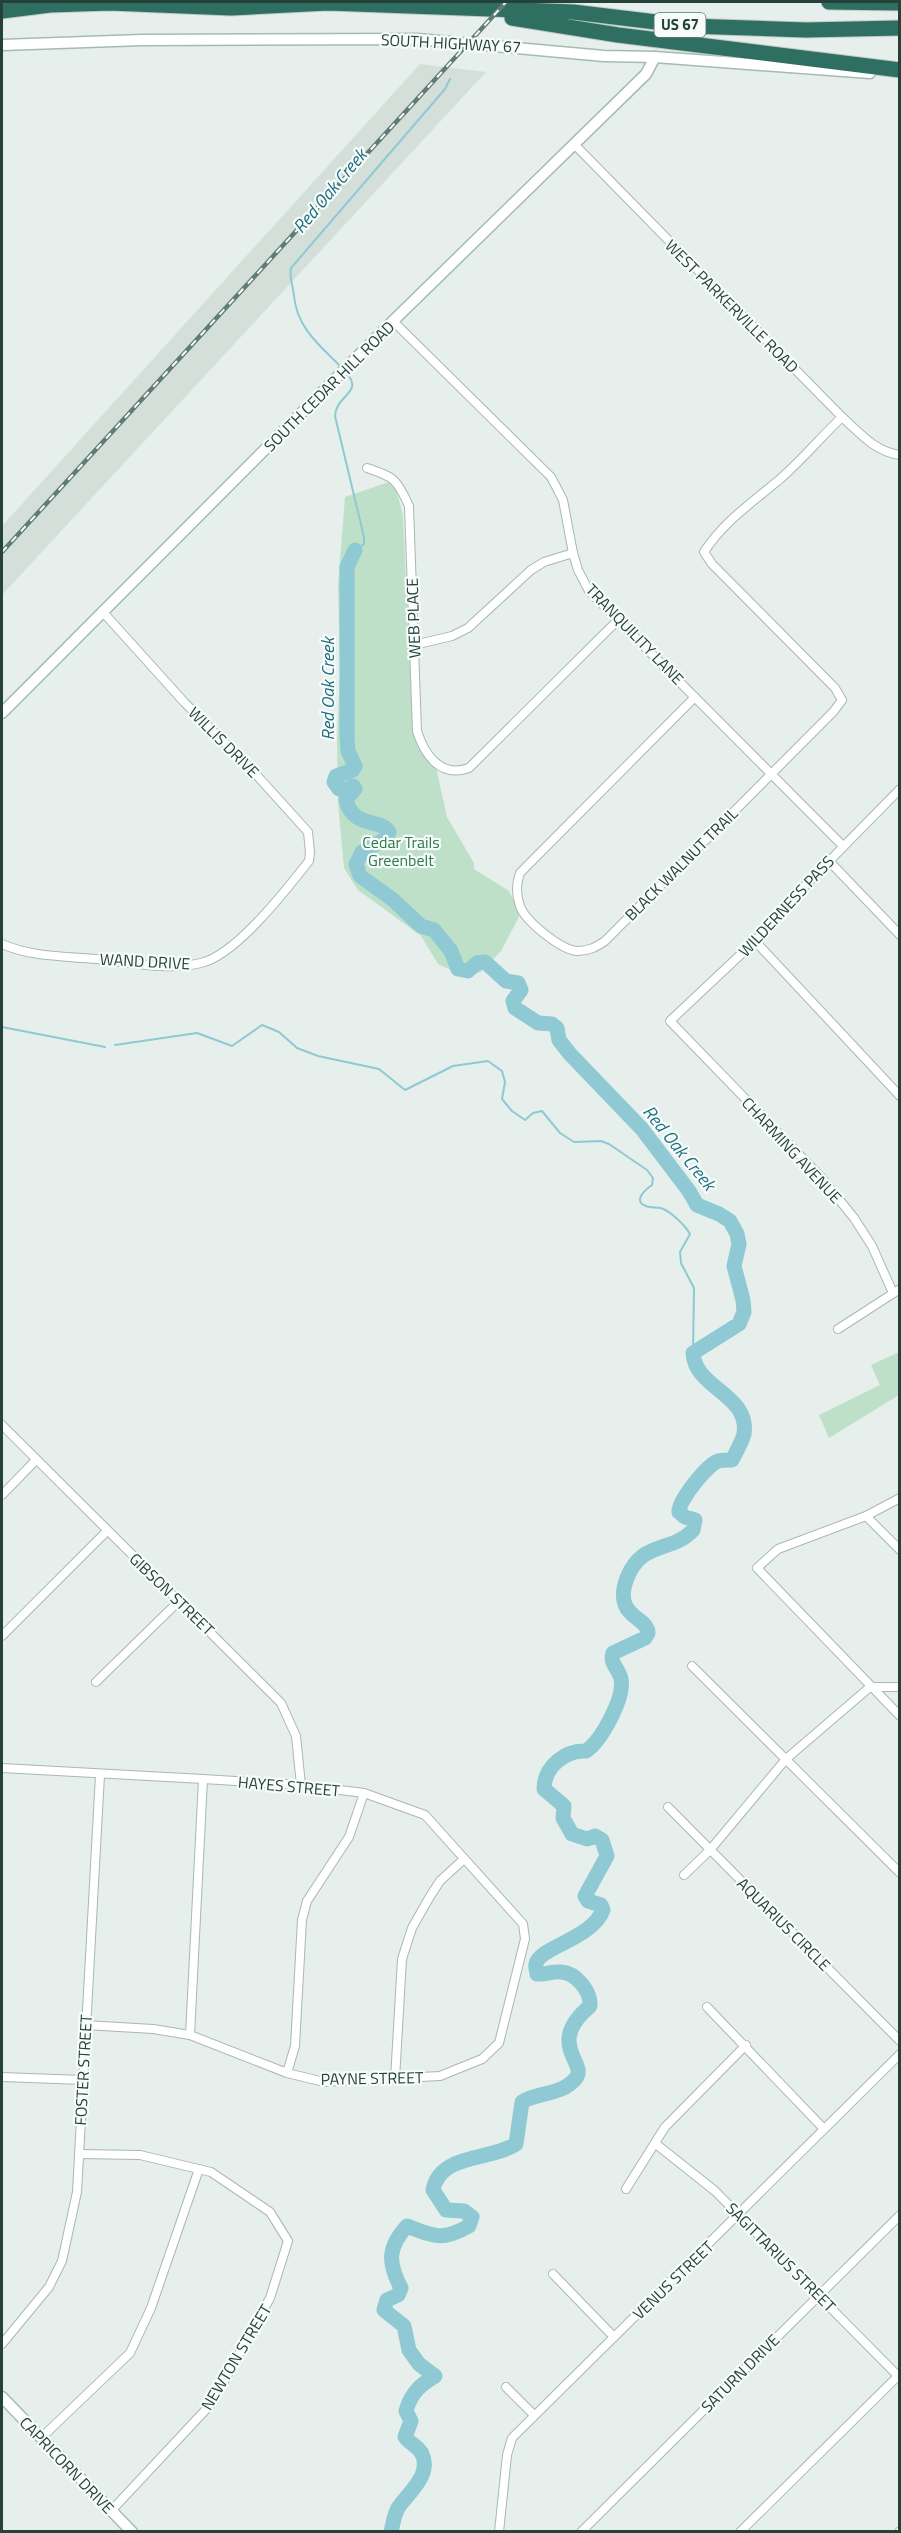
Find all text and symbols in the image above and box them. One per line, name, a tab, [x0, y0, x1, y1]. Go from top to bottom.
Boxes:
road number: US 67	[654, 13, 706, 37]
street label: SOUTH HIGHWAY 67	[380, 27, 522, 59]
water label: Red Oak Creek	[286, 141, 374, 239]
street label: WEST PARKERVILLE ROAD	[660, 234, 804, 378]
street label: SOUTH CEDAR HILL ROAD	[258, 315, 400, 457]
street label: WEB PLACE	[400, 577, 426, 659]
street label: TRANQUILITY LANE	[580, 578, 690, 690]
water label: Red Oak Creek	[314, 636, 341, 740]
street label: WILLIS DRIVE	[183, 701, 265, 783]
street label: BLACK WALNUT TRAIL	[619, 802, 743, 926]
park label: Cedar Trails Greenbelt	[362, 830, 440, 872]
street label: WILDERNESS PASS	[733, 850, 839, 962]
street label: WAND DRIVE	[99, 947, 191, 975]
street label: CHARMING AVENUE	[736, 1091, 848, 1209]
water label: Red Oak Creek	[637, 1099, 723, 1198]
street label: GIBSON STREET	[124, 1547, 220, 1641]
street label: HAYES STREET	[237, 1770, 342, 1802]
street label: AQUARIUS CIRCLE	[732, 1872, 836, 1976]
street label: FOSTER STREET	[68, 2013, 98, 2126]
street label: PAYNE STREET	[320, 2065, 424, 2091]
street label: SAGITTARIUS STREET	[721, 2197, 842, 2318]
street label: VENUS STREET	[627, 2235, 719, 2325]
street label: NEWTON STREET	[195, 2299, 277, 2415]
street label: SATURN DRIVE	[695, 2328, 785, 2418]
street label: CAPRICORN DRIVE	[14, 2411, 120, 2519]

